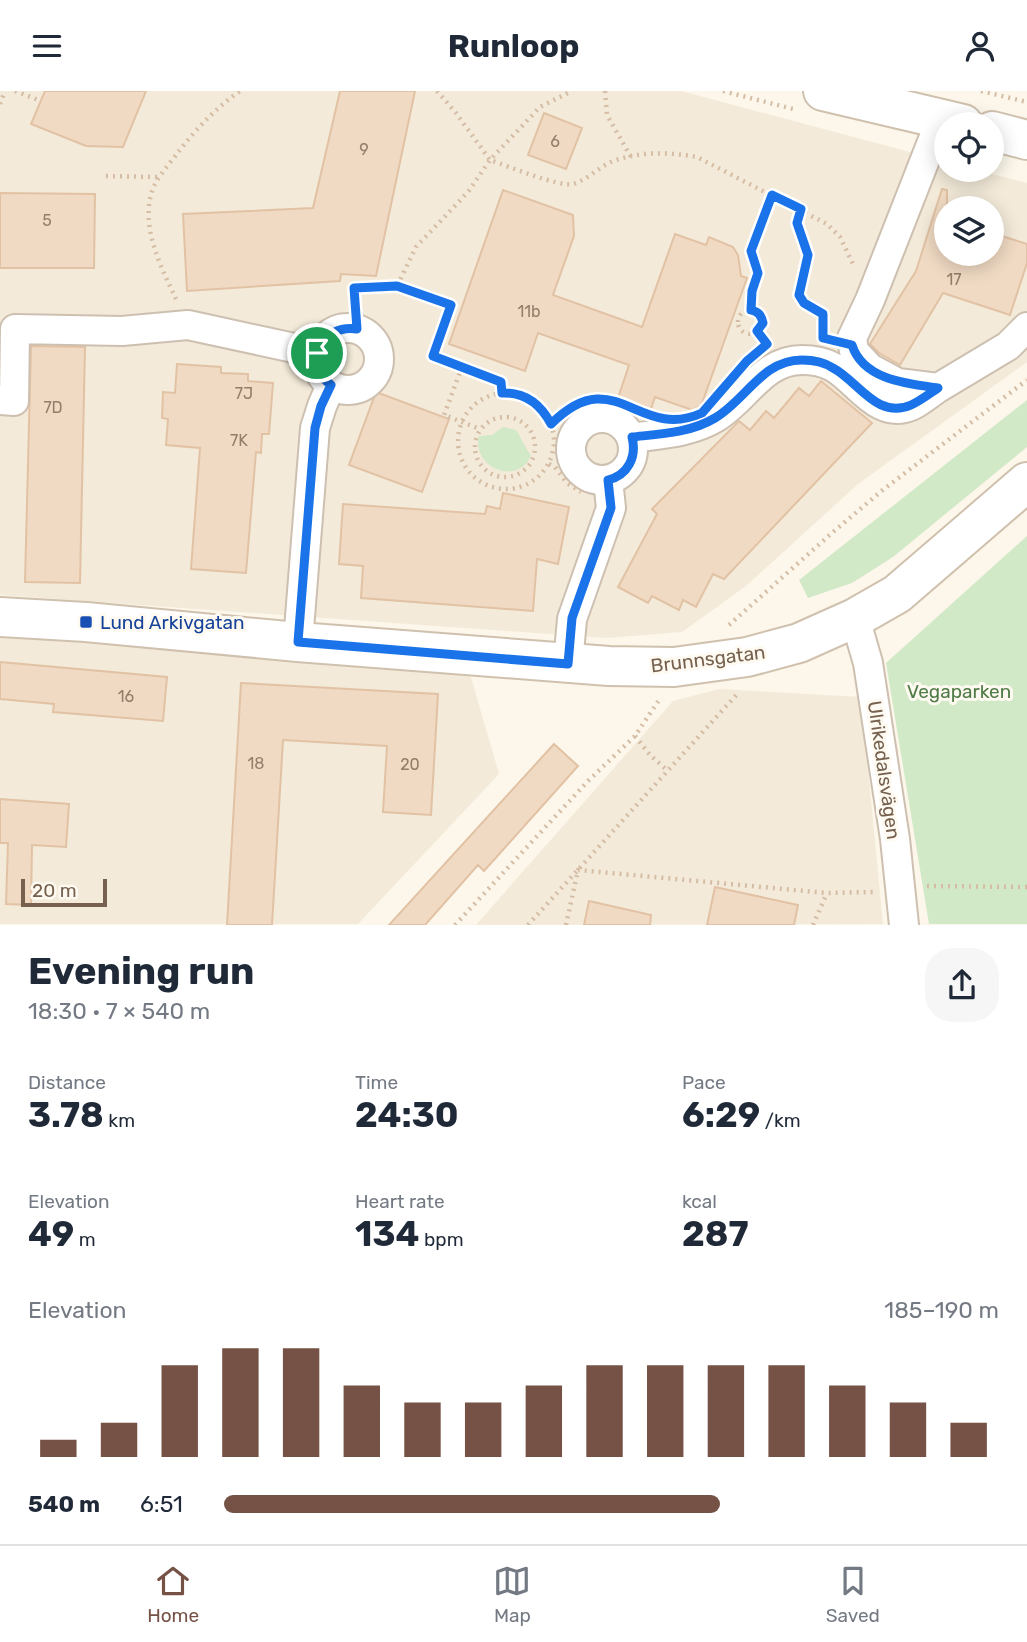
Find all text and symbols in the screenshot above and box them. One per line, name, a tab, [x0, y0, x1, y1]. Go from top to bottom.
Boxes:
icon: menu	[28, 27, 66, 65]
text: Runloop	[448, 27, 579, 65]
icon: person	[961, 27, 999, 65]
map controls	[934, 112, 1004, 266]
button: locate	[934, 112, 1004, 182]
house number: 6	[550, 132, 560, 151]
house number: 9	[359, 140, 369, 159]
button: layers	[934, 196, 1004, 266]
house number: 5	[42, 211, 52, 230]
house number: 17	[946, 270, 962, 289]
house number: 11b	[517, 302, 541, 321]
pin	[287, 323, 347, 383]
icon: arrive	[298, 334, 336, 372]
house number: 7J	[235, 384, 253, 403]
house number: 7D	[43, 398, 63, 417]
house number: 7K	[230, 431, 248, 450]
place label: Lund Arkivgatan	[100, 611, 245, 634]
marker: Lund Arkivgatan	[78, 614, 94, 630]
street label: Brunnsgatan	[649, 641, 767, 677]
park label: Vegaparken	[907, 680, 1011, 703]
house number: 16	[118, 687, 135, 706]
street label: Ulrikedalsvägen	[863, 699, 905, 841]
house number: 18	[247, 754, 265, 773]
house number: 20	[400, 755, 420, 774]
scale bar	[21, 876, 107, 907]
text: 20 m	[32, 879, 77, 902]
text: Evening run	[28, 948, 254, 994]
button: share	[925, 948, 999, 1022]
text: 18:30 · 7 × 540 m	[28, 997, 210, 1025]
text: Distance	[28, 1071, 106, 1094]
text: Time	[355, 1071, 398, 1094]
text: Pace	[682, 1071, 726, 1094]
text: 3.78	[28, 1094, 104, 1136]
text: 24:30	[355, 1094, 459, 1136]
text: 6:29	[682, 1094, 760, 1136]
text: km	[104, 1109, 135, 1132]
text: /km	[760, 1109, 801, 1132]
text: Elevation	[28, 1190, 109, 1213]
text: Heart rate	[355, 1190, 445, 1213]
text: kcal	[682, 1190, 717, 1213]
text: 49	[28, 1213, 74, 1255]
text: 134	[355, 1213, 419, 1255]
text: 287	[682, 1213, 749, 1255]
text: m	[74, 1228, 96, 1251]
text: bpm	[419, 1228, 464, 1251]
text: Elevation	[28, 1296, 127, 1324]
text: 185–190 m	[884, 1296, 999, 1324]
text: 540 m	[28, 1490, 100, 1518]
text: 6:51	[140, 1490, 183, 1518]
tab: Home	[147, 1562, 199, 1627]
tab: Map	[493, 1562, 531, 1627]
tab: Saved	[826, 1562, 880, 1627]

